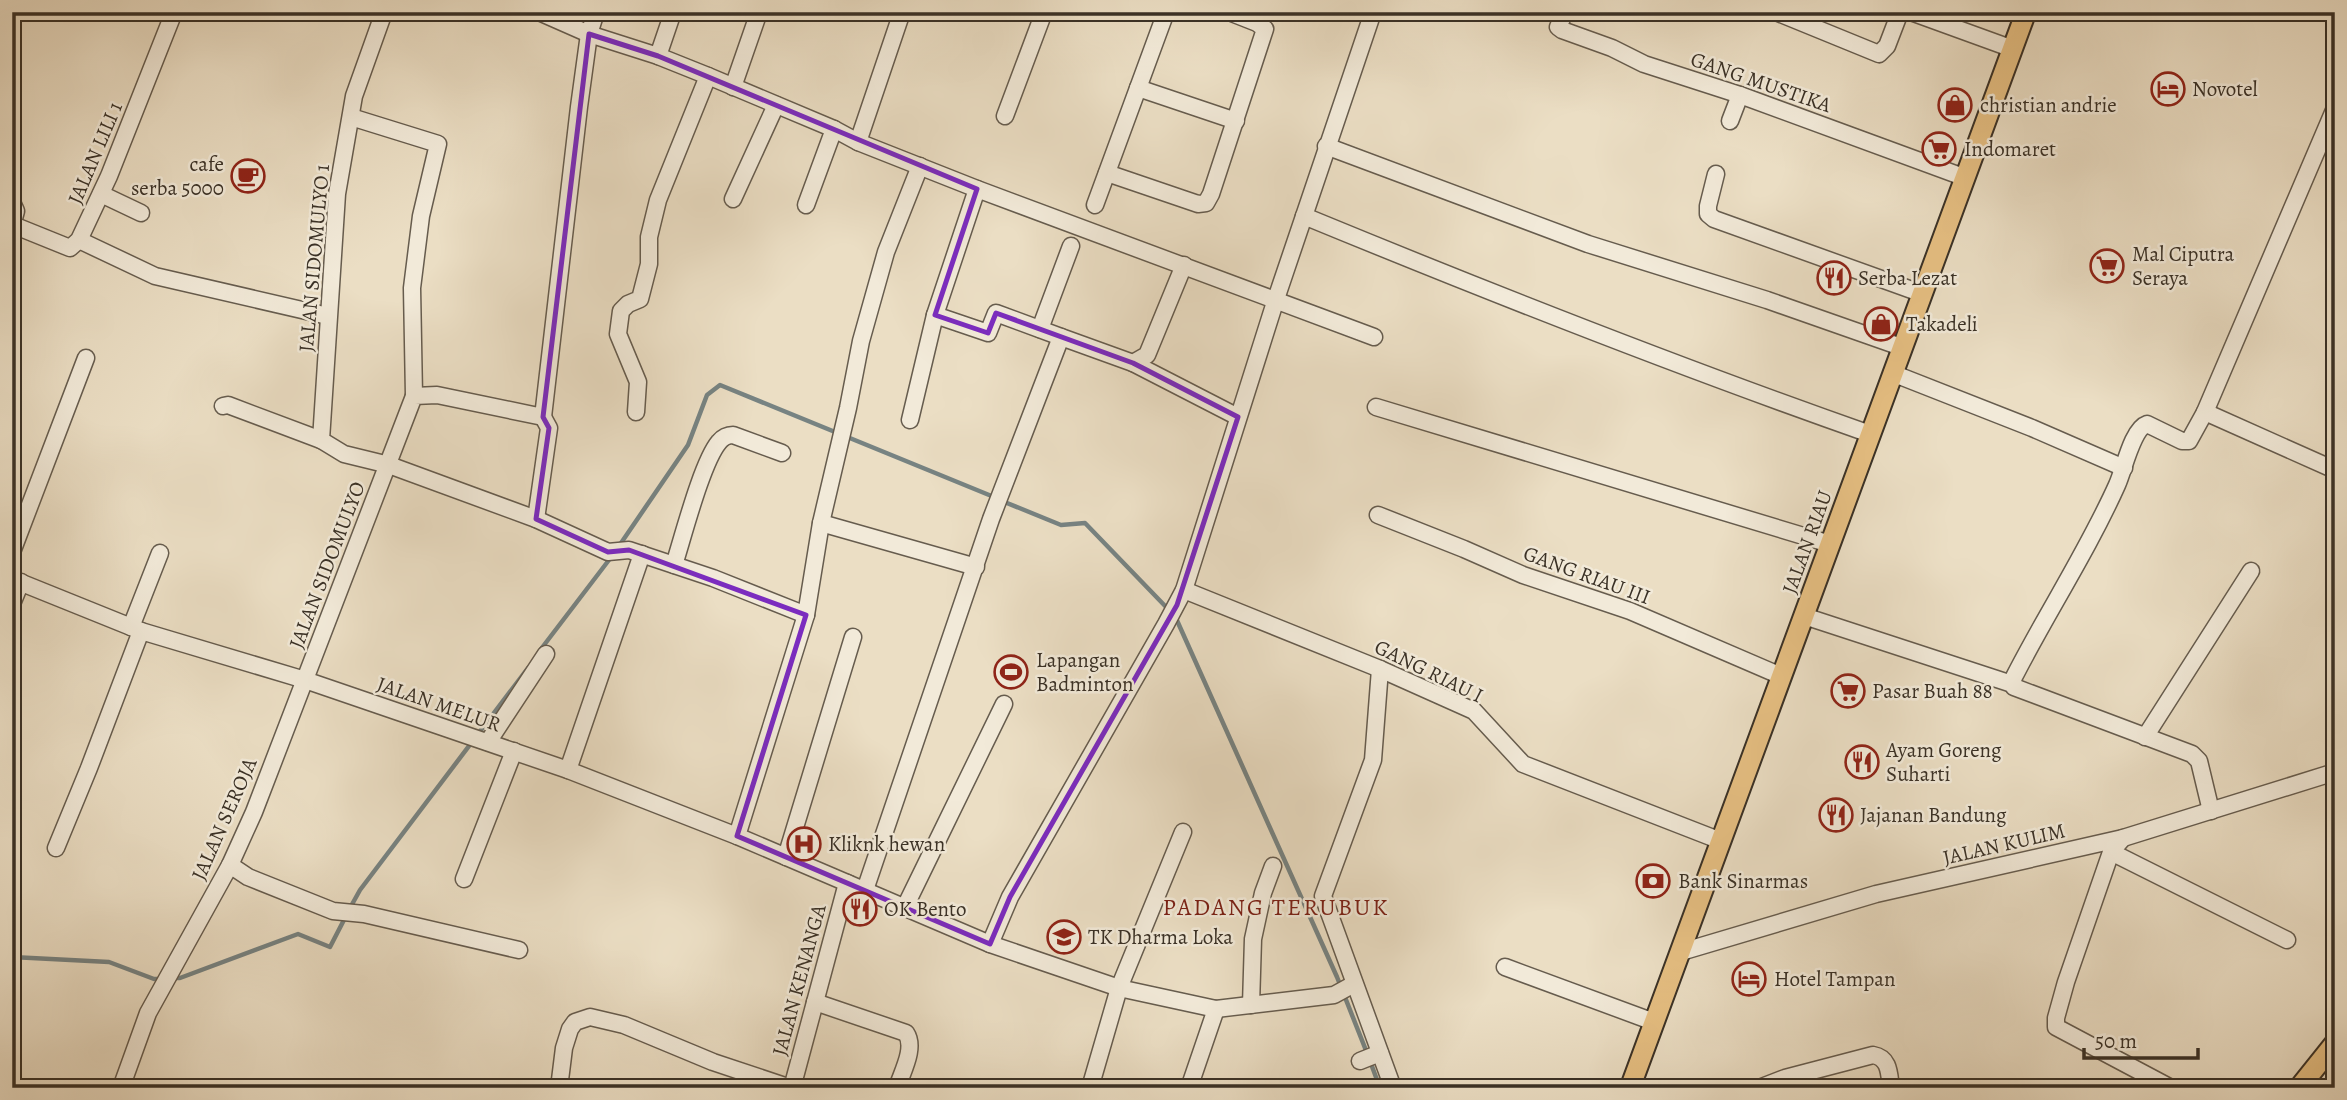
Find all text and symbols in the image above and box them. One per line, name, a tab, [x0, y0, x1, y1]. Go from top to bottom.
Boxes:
street label: GANG MUSTIKA	[1687, 45, 1836, 119]
hotel icon: Novotel	[2149, 70, 2187, 108]
place label: Novotel	[2192, 75, 2258, 103]
shop icon: christian andrie	[1936, 86, 1974, 124]
place label: christian andrie	[1980, 91, 2117, 119]
street label: JALAN LILI 1	[61, 98, 129, 208]
supermarket icon: Indomaret	[1920, 130, 1958, 168]
place label: Indomaret	[1964, 135, 2056, 163]
place label: cafe serba 5000	[131, 150, 224, 202]
cafe icon: cafe serba 5000	[229, 157, 267, 195]
street label: JALAN SIDOMULYO 1	[292, 163, 336, 353]
place label: Mal Ciputra Seraya	[2132, 240, 2235, 292]
supermarket icon: Mal Ciputra Seraya	[2088, 247, 2126, 285]
restaurant icon: Serba Lezat	[1815, 259, 1853, 297]
place label: Serba Lezat	[1858, 264, 1957, 292]
shop icon: Takadeli	[1862, 305, 1900, 343]
place label: Takadeli	[1906, 310, 1978, 338]
street label: JALAN SIDOMULYO	[282, 477, 372, 653]
street label: JALAN RIAU	[1775, 486, 1839, 598]
street label: GANG RIAU III	[1520, 539, 1654, 611]
street label: GANG RIAU I	[1370, 633, 1488, 709]
place label: Lapangan Badminton	[1036, 646, 1133, 698]
sports icon: Lapangan Badminton	[992, 653, 1030, 691]
street label: JALAN MELUR	[373, 670, 505, 738]
supermarket icon: Pasar Buah 88	[1829, 672, 1867, 710]
place label: Pasar Buah 88	[1872, 677, 1993, 705]
place label: Ayam Goreng Suharti	[1885, 736, 2002, 788]
restaurant icon: Ayam Goreng Suharti	[1843, 743, 1881, 781]
street label: JALAN SEROJA	[185, 753, 264, 885]
restaurant icon: Jajanan Bandung	[1817, 796, 1855, 834]
place label: Jajanan Bandung	[1860, 801, 2007, 829]
street label: JALAN KULIM	[1940, 816, 2068, 872]
hospital icon: Kliknk hewan	[785, 825, 823, 863]
place label: Kliknk hewan	[828, 830, 945, 858]
bank icon: Bank Sinarmas	[1634, 862, 1672, 900]
place label: Bank Sinarmas	[1678, 867, 1808, 895]
restaurant icon: OK Bento	[841, 890, 879, 928]
district label: PADANG TERUBUK	[1163, 891, 1389, 923]
place label: OK Bento	[884, 895, 967, 923]
street label: JALAN KENANGA	[765, 900, 833, 1059]
school or university icon: TK Dharma Loka	[1045, 918, 1083, 956]
place label: TK Dharma Loka	[1088, 923, 1233, 951]
hotel icon: Hotel Tampan	[1730, 960, 1768, 998]
place label: Hotel Tampan	[1774, 965, 1896, 993]
scale bar	[2084, 1016, 2198, 1060]
text: 50 m	[2095, 1027, 2137, 1055]

